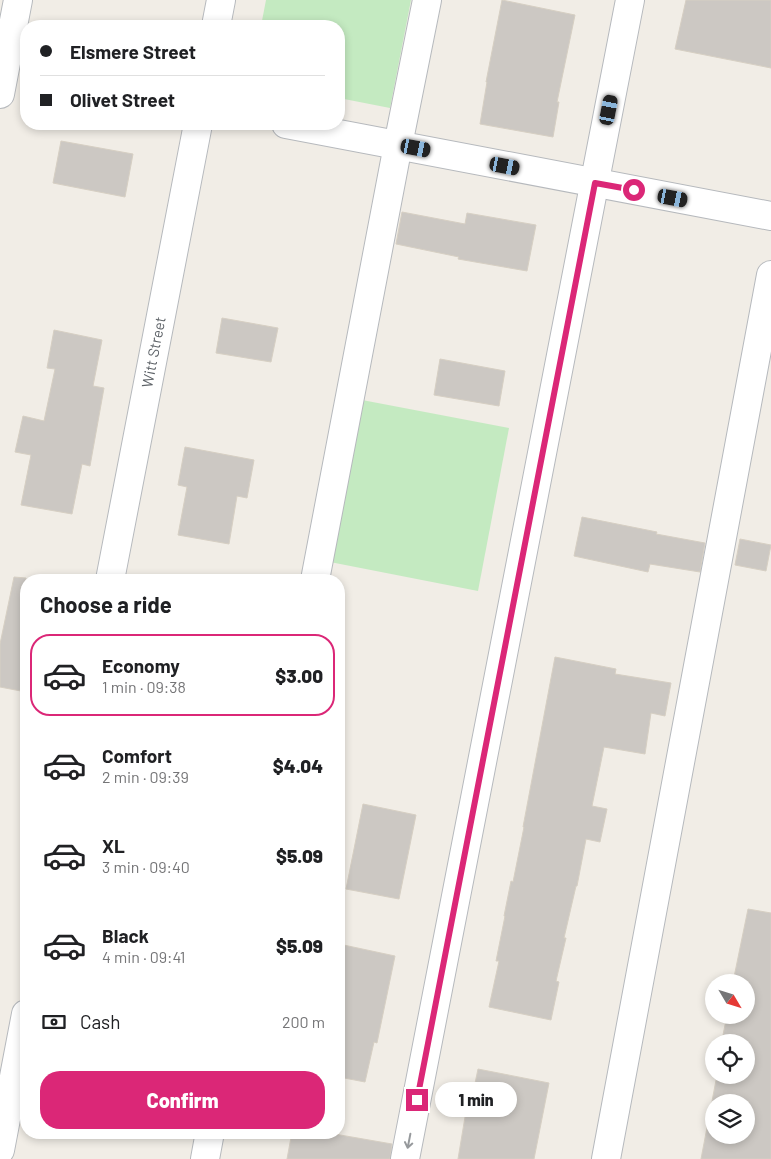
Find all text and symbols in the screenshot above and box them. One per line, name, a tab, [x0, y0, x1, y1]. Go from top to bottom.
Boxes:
text: Elsmere Street	[70, 40, 196, 63]
text: Olivet Street	[70, 88, 175, 111]
car	[598, 94, 619, 126]
car	[399, 138, 432, 158]
car	[488, 156, 521, 176]
route start	[623, 179, 645, 201]
car	[656, 188, 689, 208]
street label: Witt Street	[137, 315, 169, 389]
text: Choose a ride	[40, 591, 172, 617]
icon: car	[42, 653, 87, 698]
text: Economy	[102, 654, 180, 677]
text: $3.00	[275, 664, 323, 687]
text: 1 min · 09:38	[102, 677, 186, 696]
icon: car	[42, 743, 87, 788]
text: Comfort	[102, 744, 172, 767]
text: $4.04	[273, 754, 323, 777]
text: 2 min · 09:39	[102, 767, 189, 786]
icon: car	[42, 833, 87, 878]
text: XL	[102, 834, 125, 857]
text: $5.09	[276, 844, 323, 867]
text: 3 min · 09:40	[102, 857, 190, 876]
icon: car	[42, 923, 87, 968]
text: Black	[102, 924, 149, 947]
text: $5.09	[276, 934, 323, 957]
text: 4 min · 09:41	[102, 947, 185, 966]
north arrow	[705, 974, 755, 1024]
map controls	[705, 974, 755, 1144]
icon: cash	[40, 1008, 68, 1036]
text: Cash	[80, 1010, 121, 1033]
text: 200 m	[282, 1012, 325, 1031]
button: locate	[705, 1034, 755, 1084]
button: Confirm	[40, 1071, 325, 1129]
callout: 1 min	[434, 1082, 517, 1118]
route end	[406, 1089, 428, 1111]
text: 1 min	[458, 1090, 494, 1109]
button: layers	[705, 1094, 755, 1144]
one-way arrow	[404, 1133, 413, 1149]

